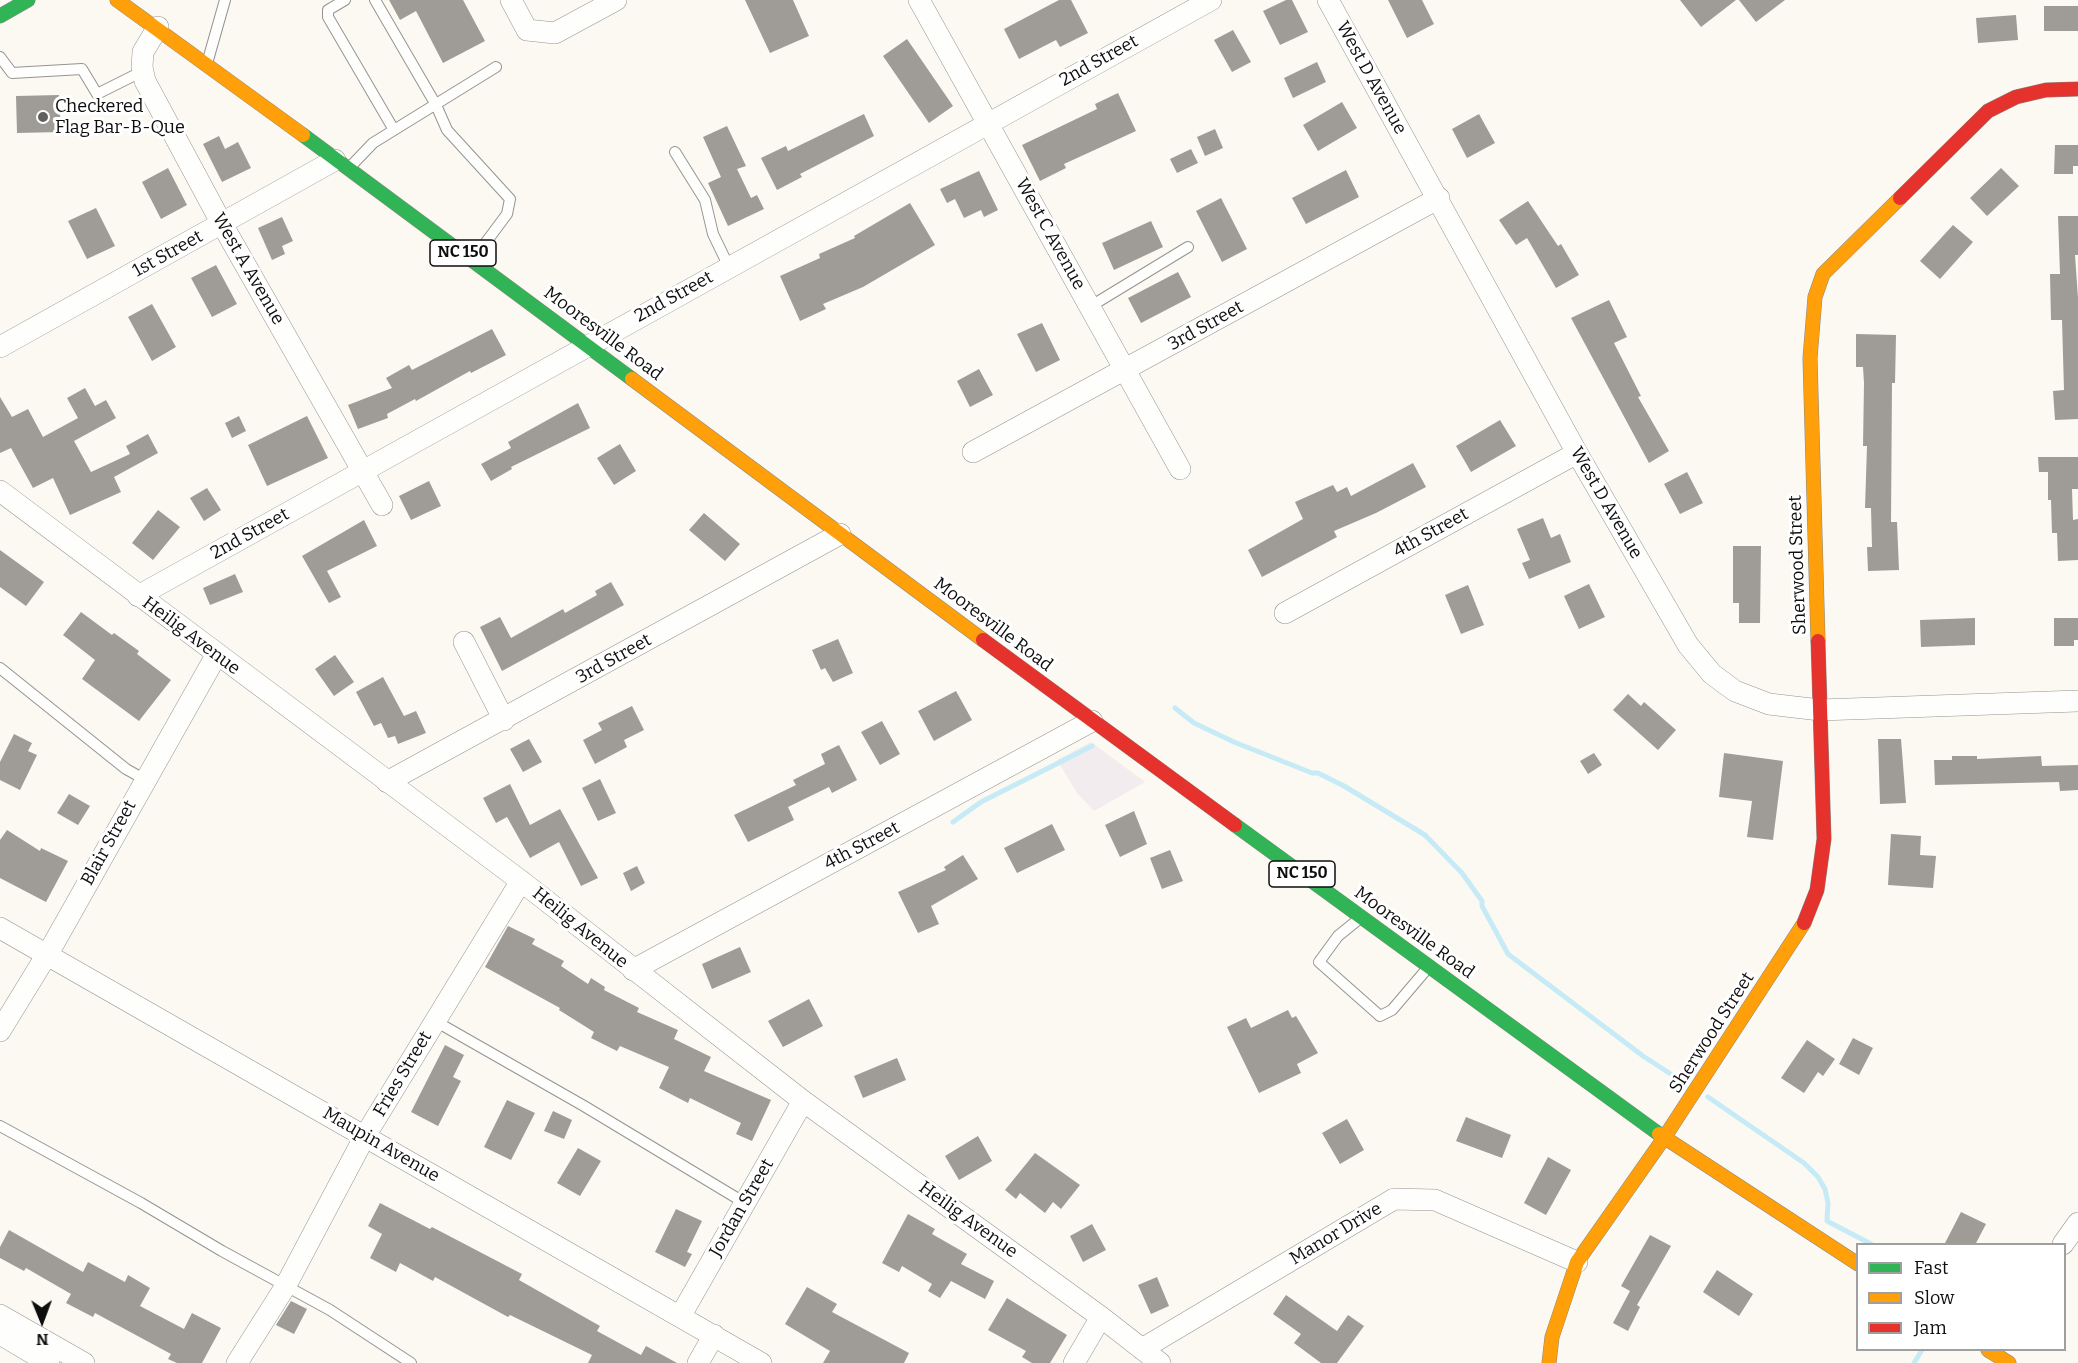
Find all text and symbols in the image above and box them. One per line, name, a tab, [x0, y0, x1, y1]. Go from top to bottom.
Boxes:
street label: West D Avenue	[1331, 18, 1411, 138]
street label: 2nd Street	[1056, 31, 1142, 91]
place label: Checkered Flag Bar-B-Que	[55, 96, 185, 138]
marker: Checkered Flag Bar-B-Que	[36, 110, 50, 124]
street label: West C Avenue	[1010, 174, 1090, 294]
street label: West A Avenue	[207, 209, 289, 329]
street label: 1st Street	[129, 226, 207, 282]
road number: NC 150	[430, 240, 496, 266]
street label: 2nd Street	[631, 267, 717, 327]
street label: Mooresville Road	[539, 282, 667, 386]
street label: 3rd Street	[1165, 297, 1247, 355]
street label: West D Avenue	[1565, 443, 1647, 563]
street label: Sherwood Street	[1785, 495, 1811, 635]
street label: 2nd Street	[207, 504, 293, 564]
street label: 4th Street	[1390, 504, 1472, 562]
street label: Mooresville Road	[929, 573, 1057, 677]
street label: Heilig Avenue	[138, 592, 244, 680]
street label: 3rd Street	[573, 630, 655, 688]
street label: Blair Street	[77, 797, 141, 889]
street label: 4th Street	[821, 817, 903, 875]
road number: NC 150	[1269, 861, 1335, 887]
street label: Mooresville Road	[1350, 882, 1478, 984]
street label: Heilig Avenue	[528, 883, 632, 973]
street label: Sherwood Street	[1665, 969, 1759, 1097]
street label: Fries Street	[369, 1027, 437, 1121]
street label: Maupin Avenue	[319, 1103, 443, 1187]
street label: Jordan Street	[705, 1155, 779, 1261]
street label: Heilig Avenue	[914, 1177, 1022, 1263]
street label: Manor Drive	[1286, 1198, 1386, 1270]
legend	[1856, 1243, 2066, 1351]
text: Fast	[1914, 1257, 1949, 1279]
text: Slow	[1914, 1287, 1954, 1309]
north arrow	[12, 1291, 72, 1351]
text: Jam	[1914, 1317, 1947, 1339]
text: N	[36, 1330, 49, 1349]

